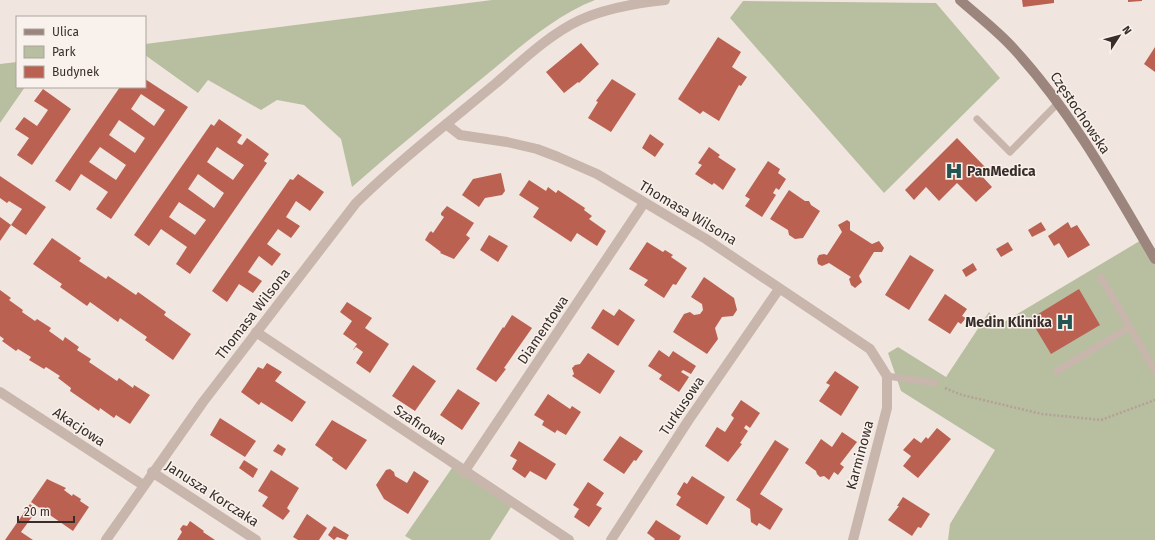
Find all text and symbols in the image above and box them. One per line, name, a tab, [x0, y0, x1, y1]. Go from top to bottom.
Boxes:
legend	[16, 16, 146, 88]
north arrow	[1099, 16, 1139, 56]
text: N	[1119, 24, 1134, 37]
text: Ulica	[52, 25, 79, 39]
text: Park	[52, 45, 76, 59]
text: Budynek	[52, 65, 100, 79]
street label: Częstochowska	[1046, 69, 1114, 157]
hospital icon: PanMedica	[944, 161, 964, 181]
place label: PanMedica	[967, 163, 1036, 180]
street label: Thomasa Wilsona	[636, 177, 740, 249]
street label: Thomasa Wilsona	[212, 265, 294, 363]
street label: Diamentowa	[514, 293, 572, 367]
hospital icon: Medin Klinika	[1055, 312, 1075, 332]
place label: Medin Klinika	[965, 314, 1052, 331]
street label: Turkusowa	[656, 373, 708, 439]
street label: Szafirowa	[390, 401, 450, 449]
street label: Akacjowa	[50, 404, 108, 450]
street label: Karminowa	[843, 419, 877, 491]
street label: Janusza Korczaka	[162, 457, 262, 531]
scale bar	[18, 498, 74, 524]
text: 20 m	[24, 505, 50, 519]

